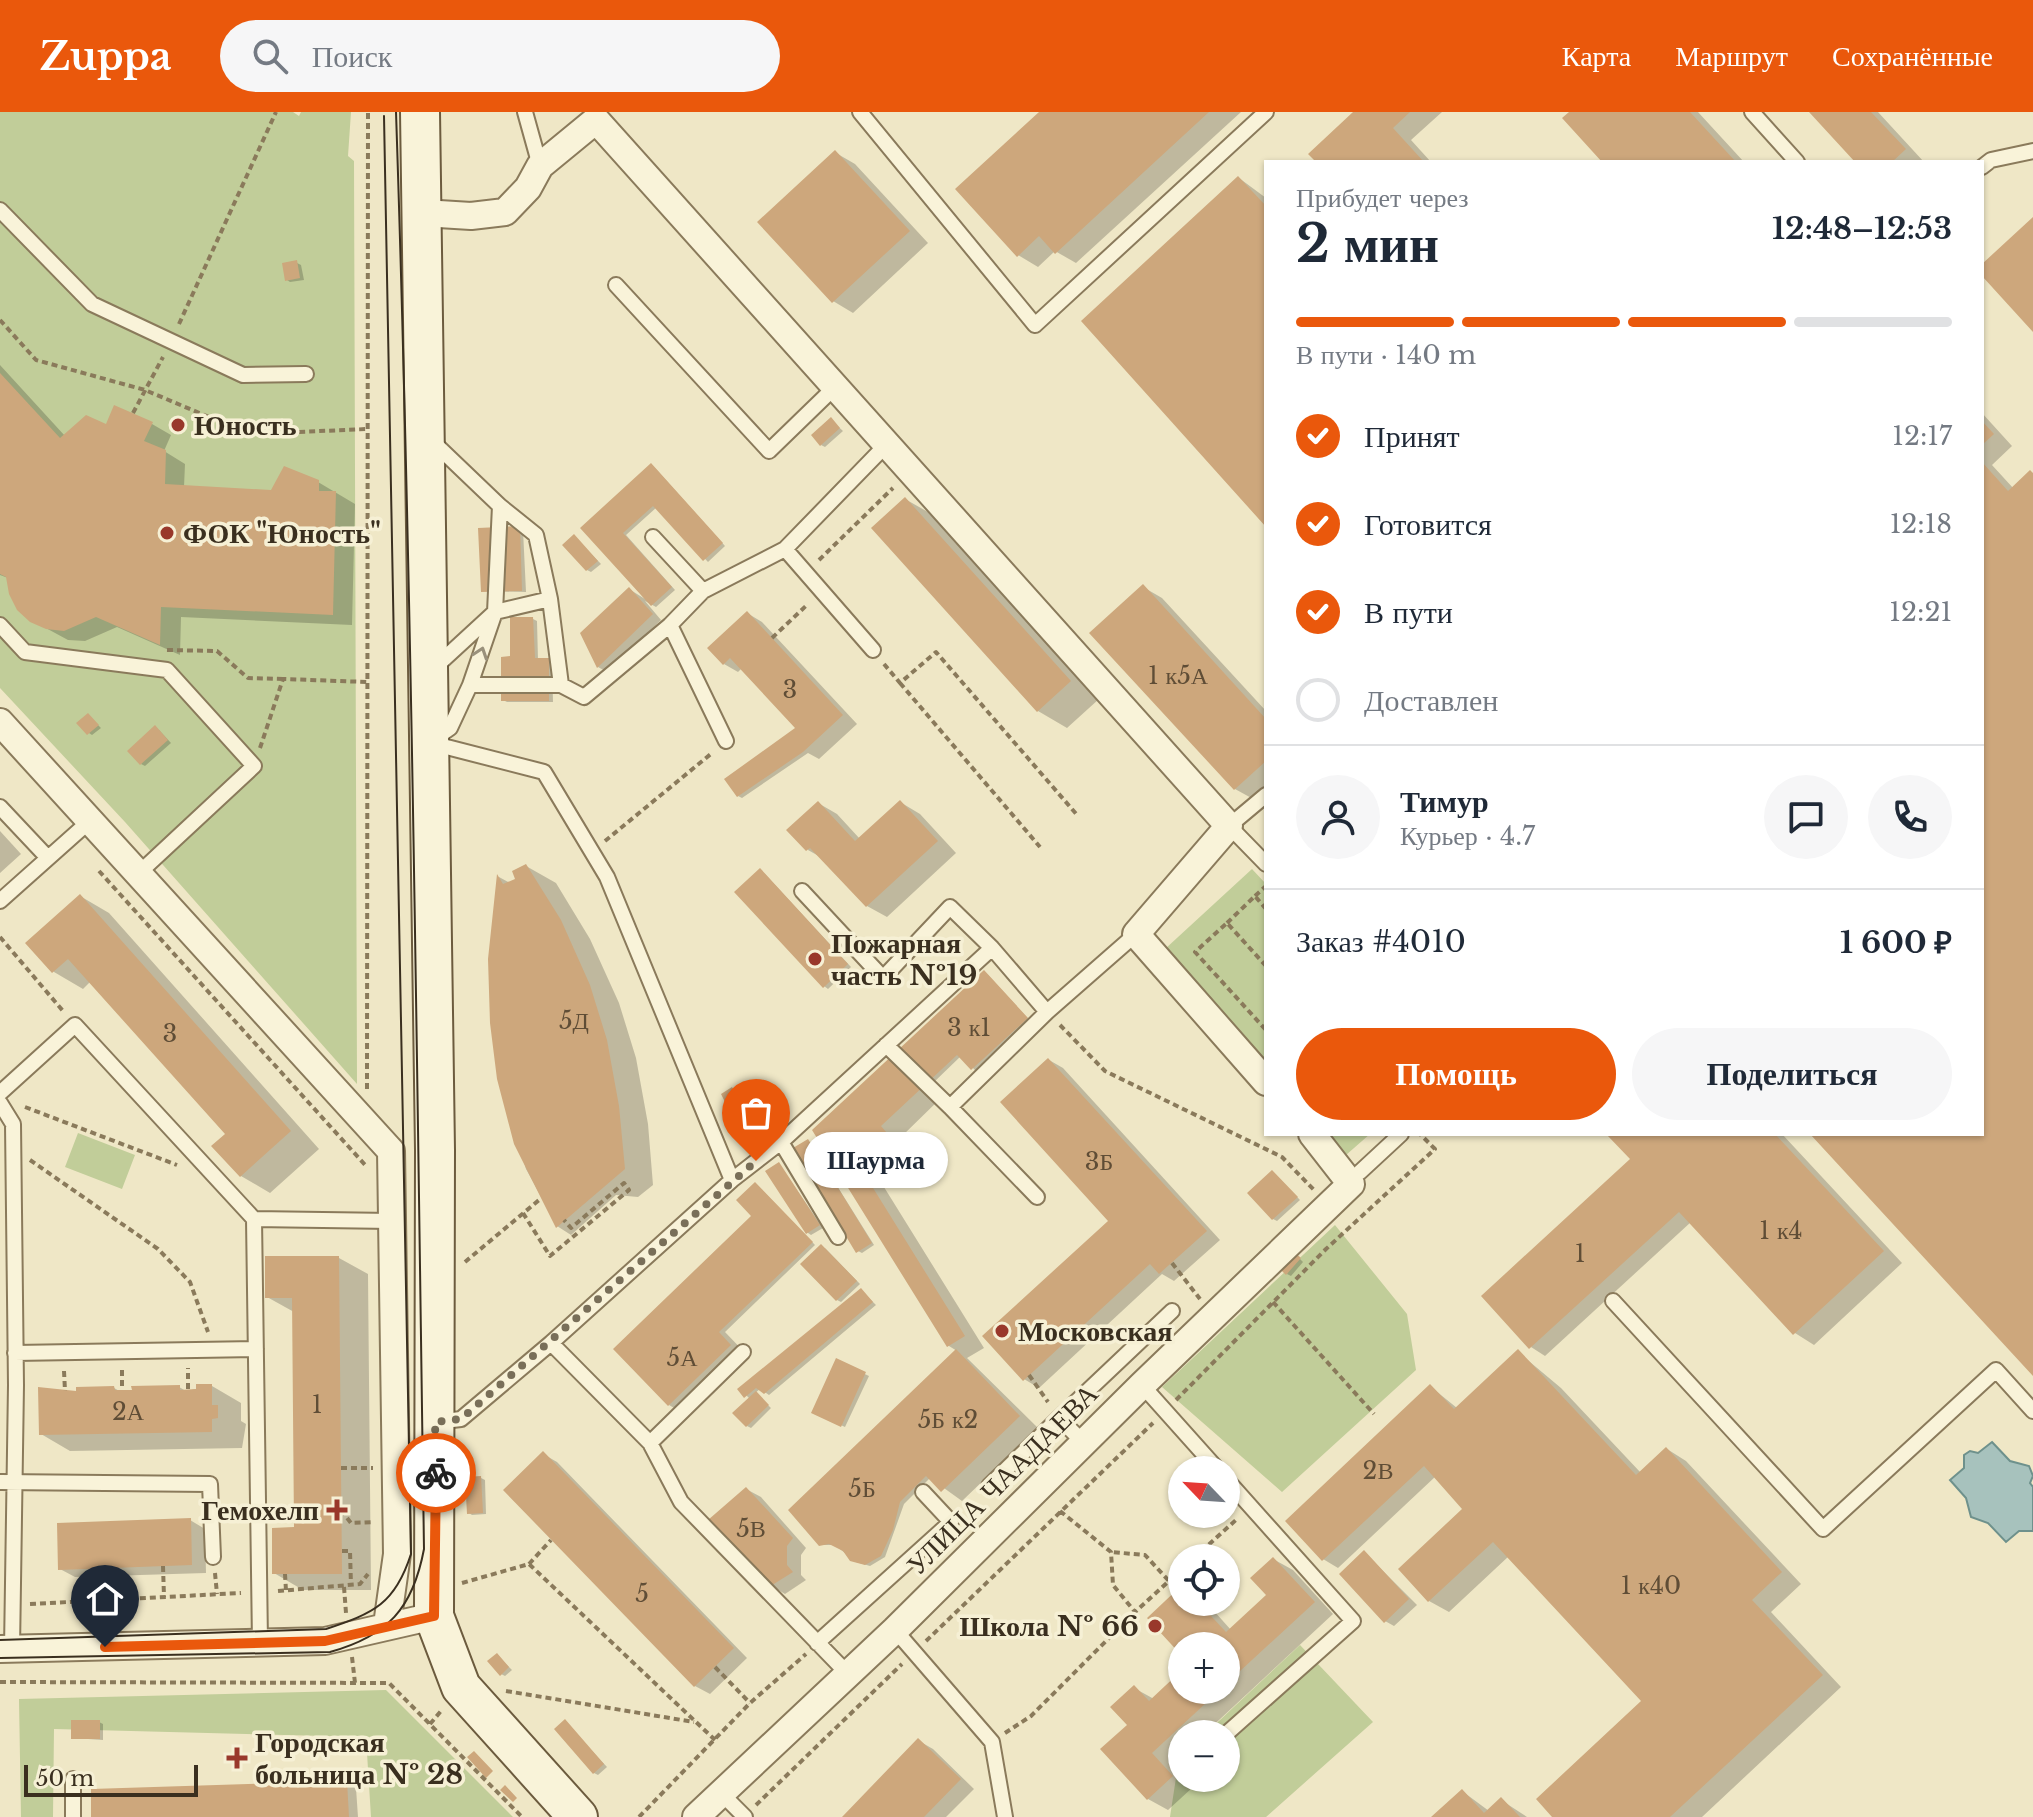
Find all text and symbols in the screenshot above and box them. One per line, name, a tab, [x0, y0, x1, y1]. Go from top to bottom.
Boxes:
search box	[220, 20, 780, 92]
text: Zuppa	[40, 33, 172, 80]
icon: search	[248, 34, 292, 78]
text: Поиск	[312, 38, 392, 75]
text: Карта	[1562, 39, 1631, 74]
text: Маршрут	[1675, 39, 1788, 74]
text: Сохранённые	[1832, 39, 1993, 74]
text: Прибудет через	[1296, 182, 1469, 214]
text: 12:48–12:53	[1772, 210, 1952, 247]
text: 2 мин	[1296, 212, 1439, 276]
text: В пути · 140 m	[1296, 339, 1476, 371]
place label: Юность	[194, 408, 297, 443]
icon: check	[1296, 414, 1340, 458]
marker: Юность	[169, 416, 187, 434]
text: Принят	[1364, 418, 1460, 455]
text: 12:17	[1892, 420, 1952, 452]
icon: check	[1296, 502, 1340, 546]
text: Готовится	[1364, 506, 1492, 543]
text: 12:18	[1890, 508, 1952, 540]
place label: ФОК "Юность"	[183, 516, 381, 551]
marker: ФОК "Юность"	[158, 524, 176, 542]
icon: check	[1296, 590, 1340, 634]
text: В пути	[1364, 594, 1453, 631]
text: 12:21	[1889, 596, 1952, 628]
one-way arrow	[472, 647, 488, 661]
house number: 1 к5А	[1148, 661, 1209, 690]
house number: 3	[783, 675, 797, 704]
text: Доставлен	[1364, 682, 1498, 719]
button: person	[1296, 775, 1380, 859]
button: chat	[1764, 775, 1848, 859]
button: phone	[1868, 775, 1952, 859]
text: Тимур	[1400, 783, 1489, 820]
text: Курьер · 4.7	[1400, 820, 1535, 852]
text: Заказ #4010	[1296, 923, 1466, 960]
text: 1 600 ₽	[1840, 924, 1952, 961]
place label: Пожарная часть №19	[831, 926, 977, 993]
marker: Пожарная часть №19	[806, 950, 824, 968]
house number: 5Д	[559, 1006, 589, 1035]
house number: 3 к1	[947, 1013, 991, 1042]
house number: 3	[163, 1019, 177, 1048]
button: Помощь	[1296, 1028, 1616, 1120]
button: Поделиться	[1632, 1028, 1952, 1120]
pin	[722, 1079, 790, 1161]
icon: bag	[734, 1091, 778, 1135]
callout: Шаурма	[804, 1133, 948, 1189]
text: Шаурма	[827, 1144, 925, 1176]
house number: 3Б	[1085, 1147, 1113, 1176]
house number: 1 к4	[1759, 1216, 1803, 1245]
house number: 1	[1575, 1239, 1585, 1268]
place label: Московская	[1018, 1314, 1172, 1349]
marker: Московская	[993, 1322, 1011, 1340]
house number: 5А	[667, 1343, 698, 1372]
street label: УЛИЦА ЧААДАЕВА	[899, 1376, 1106, 1582]
house number: 1	[312, 1390, 322, 1419]
house number: 2А	[112, 1397, 145, 1426]
house number: 5Б к2	[918, 1405, 978, 1434]
courier	[396, 1433, 476, 1513]
icon: bike	[414, 1451, 458, 1495]
north arrow	[1168, 1456, 1240, 1528]
map controls	[1168, 1456, 1240, 1792]
house number: 2В	[1363, 1456, 1393, 1485]
house number: 5Б	[848, 1474, 876, 1503]
place label: Гемохелп	[201, 1493, 319, 1528]
marker: Гемохелп	[326, 1499, 348, 1521]
house number: 5В	[736, 1514, 766, 1543]
button: locate	[1168, 1544, 1240, 1616]
pin	[71, 1565, 139, 1647]
house number: 1 к40	[1621, 1571, 1681, 1600]
icon: home	[83, 1577, 127, 1621]
house number: 5	[635, 1579, 649, 1608]
place label: Школа № 66	[959, 1609, 1139, 1644]
marker: Школа № 66	[1146, 1617, 1164, 1635]
button: +	[1168, 1632, 1240, 1704]
button: −	[1168, 1720, 1240, 1792]
place label: Городская больница № 28	[255, 1725, 463, 1792]
marker: Городская больница № 28	[226, 1747, 248, 1769]
scale bar	[24, 1761, 198, 1797]
text: 50 m	[36, 1765, 94, 1792]

